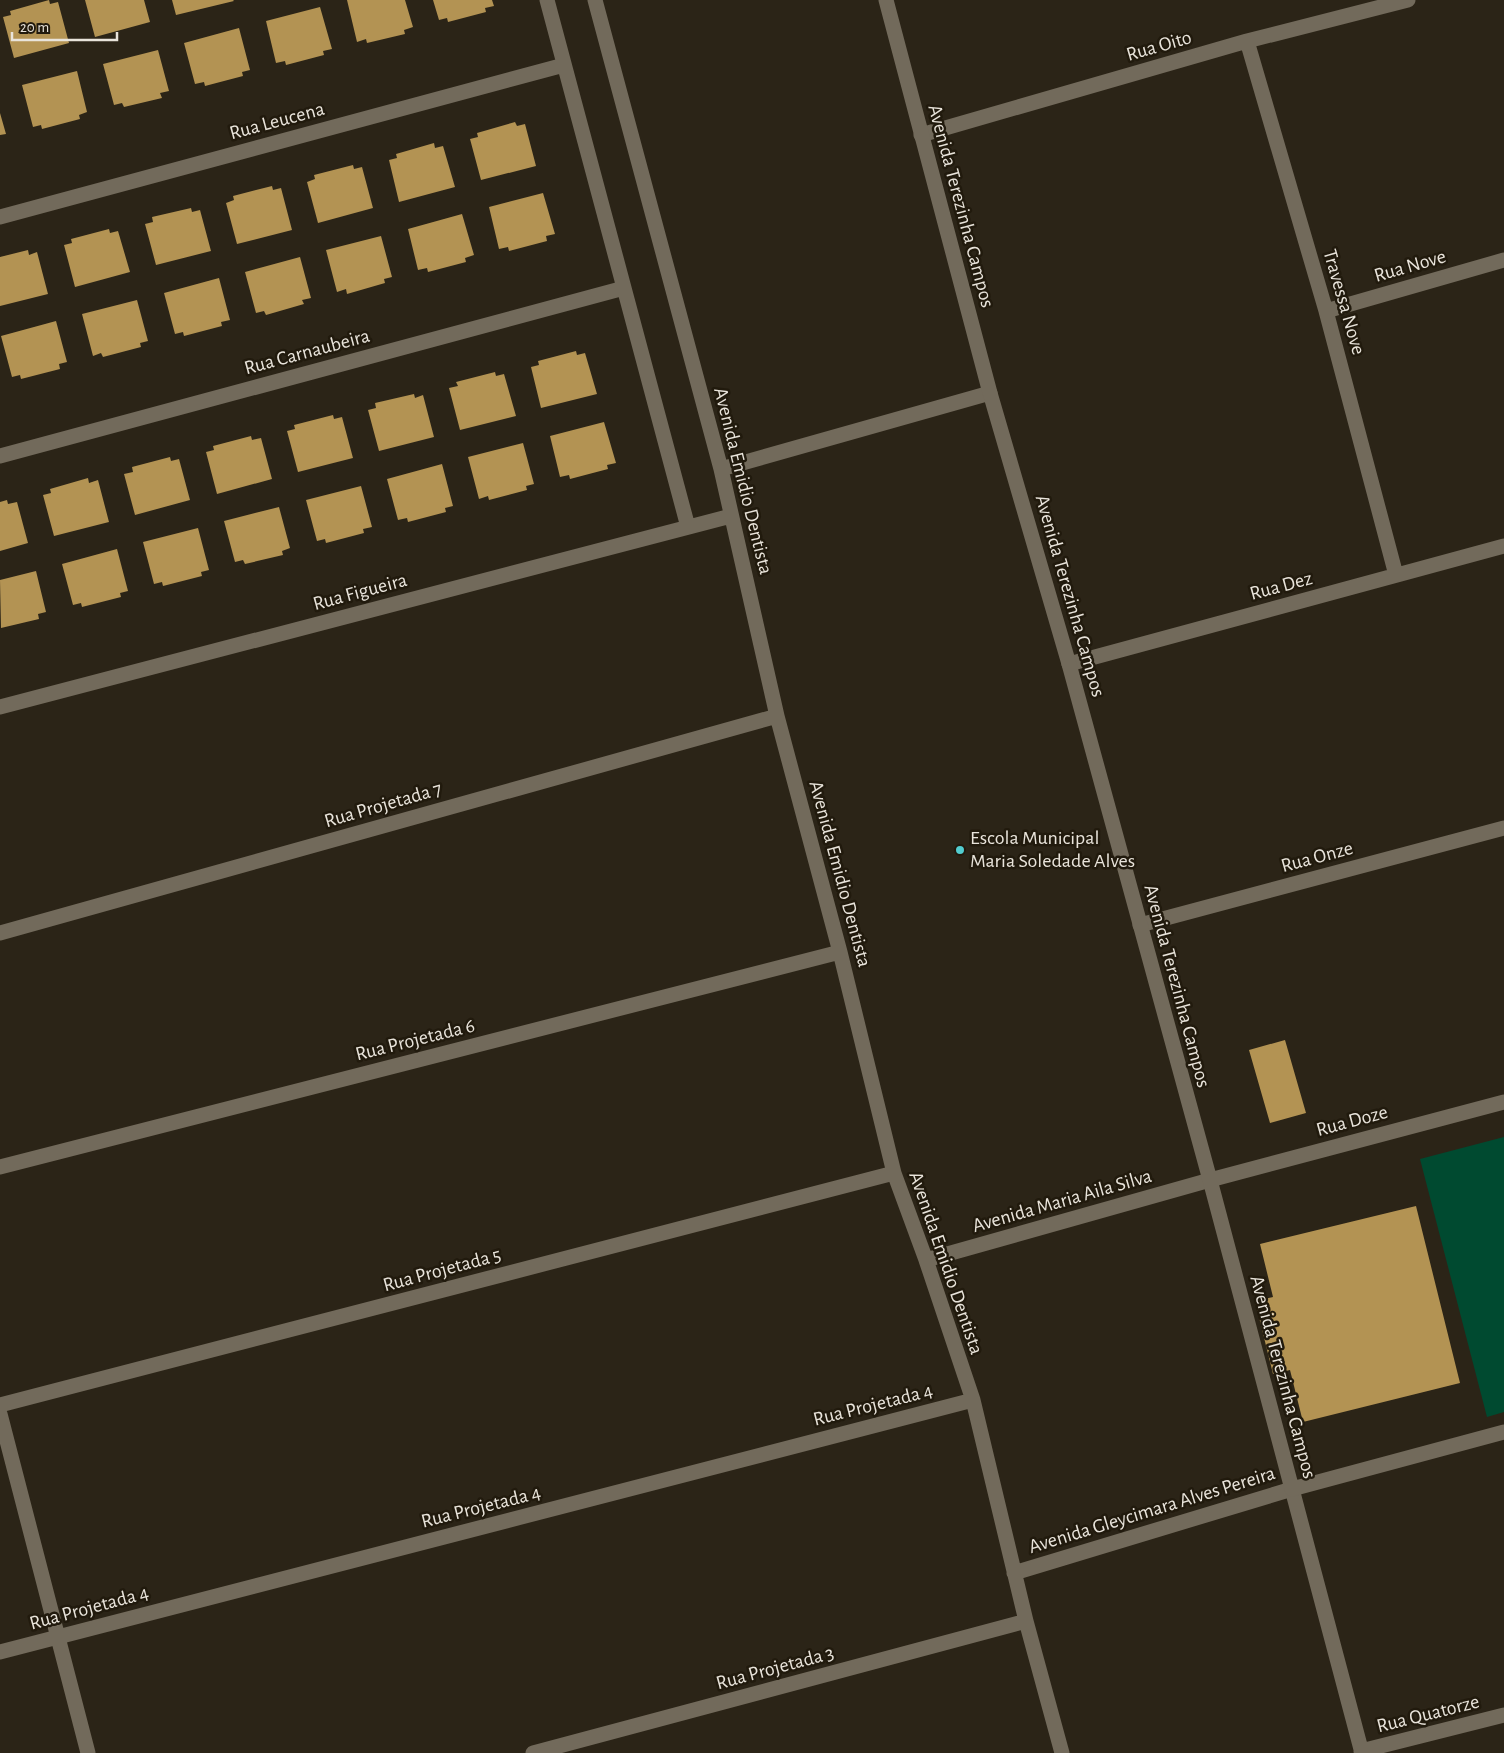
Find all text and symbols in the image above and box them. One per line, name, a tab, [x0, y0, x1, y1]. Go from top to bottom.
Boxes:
scale bar	[12, 10, 118, 42]
text: 20 m	[20, 20, 49, 35]
street label: Rua Oito	[1124, 27, 1194, 65]
street label: Rua Leucena	[227, 99, 327, 143]
street label: Avenida Terezinha Campos	[924, 102, 998, 310]
street label: Rua Nove	[1372, 246, 1448, 286]
street label: Travessa Nove	[1319, 247, 1369, 357]
street label: Rua Carnaubeira	[242, 326, 372, 378]
street label: Avenida Emidio Dentista	[710, 385, 776, 577]
street label: Avenida Terezinha Campos	[1032, 493, 1108, 699]
street label: Rua Dez	[1248, 568, 1314, 604]
street label: Rua Figueira	[311, 570, 409, 614]
street label: Rua Projetada 7	[322, 779, 444, 831]
street label: Avenida Emidio Dentista	[806, 779, 874, 969]
place label: Escola Municipal Maria Soledade Alves	[970, 828, 1135, 871]
street label: Rua Onze	[1279, 838, 1355, 876]
marker: Escola Municipal Maria Soledade Alves	[954, 844, 966, 856]
street label: Avenida Terezinha Campos	[1140, 882, 1214, 1090]
street label: Rua Projetada 6	[353, 1016, 477, 1064]
street label: Rua Doze	[1314, 1102, 1390, 1140]
street label: Avenida Maria Aila Silva	[970, 1166, 1154, 1236]
street label: Avenida Emidio Dentista	[905, 1169, 987, 1357]
street label: Rua Projetada 5	[381, 1245, 503, 1295]
street label: Avenida Terezinha Campos	[1246, 1273, 1320, 1481]
street label: Rua Projetada 4	[811, 1380, 935, 1430]
street label: Avenida Gleycimara Alves Pereira	[1026, 1463, 1278, 1557]
street label: Rua Projetada 4	[419, 1482, 543, 1532]
street label: Rua Projetada 4	[27, 1582, 151, 1634]
street label: Rua Projetada 3	[714, 1643, 836, 1693]
street label: Rua Quatorze	[1375, 1692, 1481, 1736]

